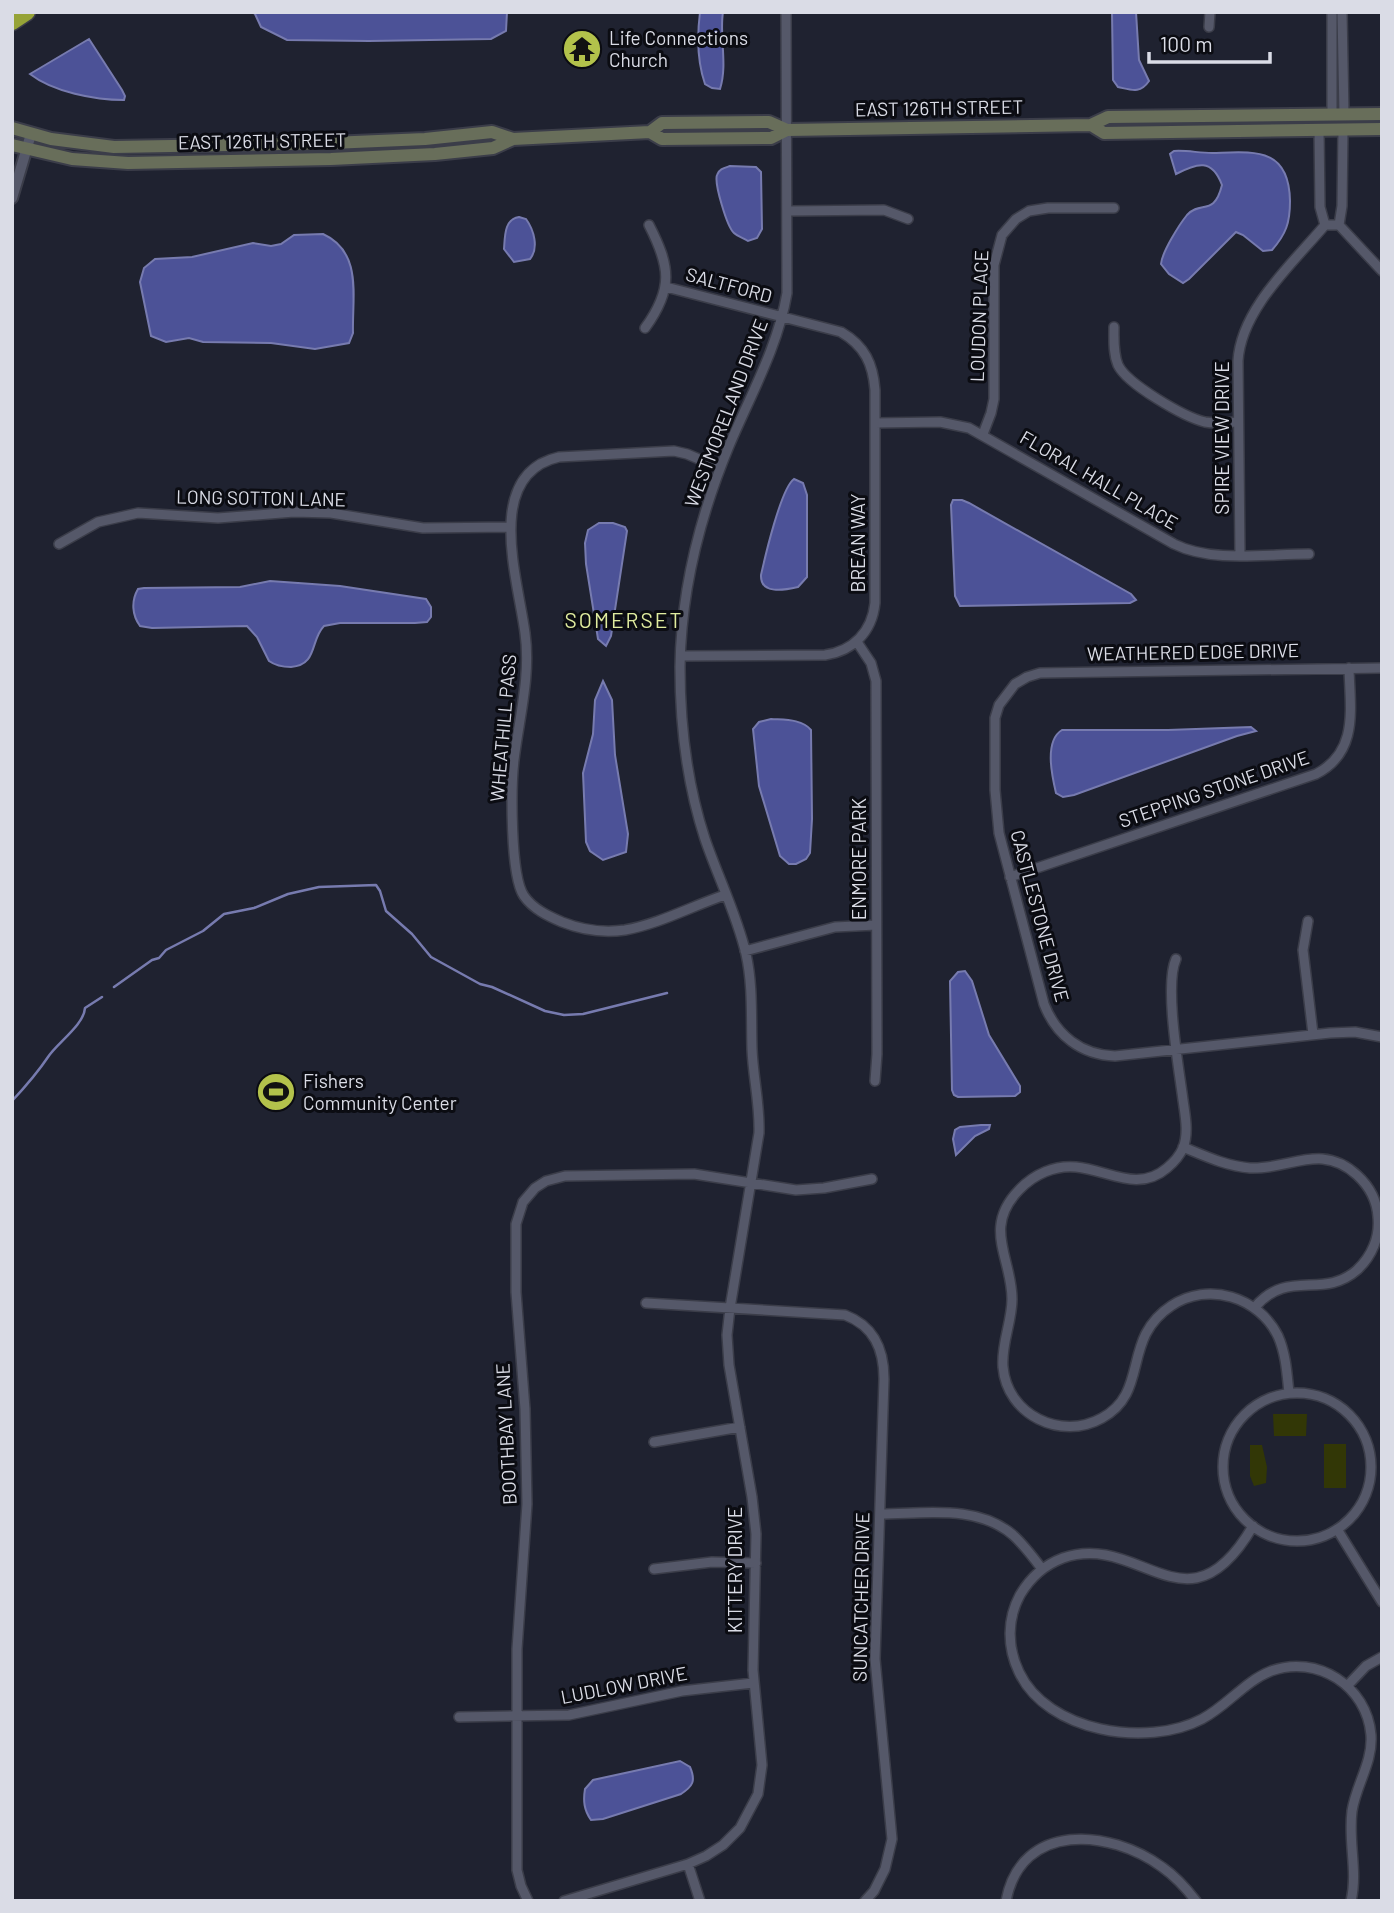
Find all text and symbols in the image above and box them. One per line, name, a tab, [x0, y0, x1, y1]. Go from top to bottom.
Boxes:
scale bar	[1149, 21, 1270, 65]
place label: Life Connections Church	[609, 26, 748, 71]
temple icon: Life Connections Church	[561, 28, 603, 70]
text: 100 m	[1160, 31, 1213, 56]
street label: EAST 126TH STREET	[855, 95, 1023, 120]
street label: EAST 126TH STREET	[178, 128, 346, 153]
street label: LOUDON PLACE	[965, 250, 992, 382]
street label: SALTFORD	[683, 262, 775, 307]
street label: WESTMORELAND DRIVE	[679, 315, 772, 510]
street label: SPIRE VIEW DRIVE	[1210, 361, 1233, 515]
street label: FLORAL HALL PLACE	[1016, 425, 1182, 534]
street label: LONG SOTTON LANE	[176, 485, 346, 510]
street label: BREAN WAY	[846, 493, 869, 593]
district label: SOMERSET	[565, 607, 683, 632]
street label: WEATHERED EDGE DRIVE	[1087, 638, 1299, 665]
street label: WHEATHILL PASS	[485, 653, 520, 803]
street label: STEPPING STONE DRIVE	[1116, 745, 1312, 832]
street label: ENMORE PARK	[847, 797, 870, 920]
street label: CASTLESTONE DRIVE	[1006, 827, 1075, 1004]
place label: Fishers Community Center	[303, 1069, 457, 1114]
sports icon: Fishers Community Center	[255, 1071, 297, 1113]
street label: BOOTHBAY LANE	[490, 1363, 521, 1506]
street label: KITTERY DRIVE	[723, 1507, 746, 1633]
street label: SUNCATCHER DRIVE	[848, 1512, 873, 1682]
street label: LUDLOW DRIVE	[559, 1661, 689, 1708]

